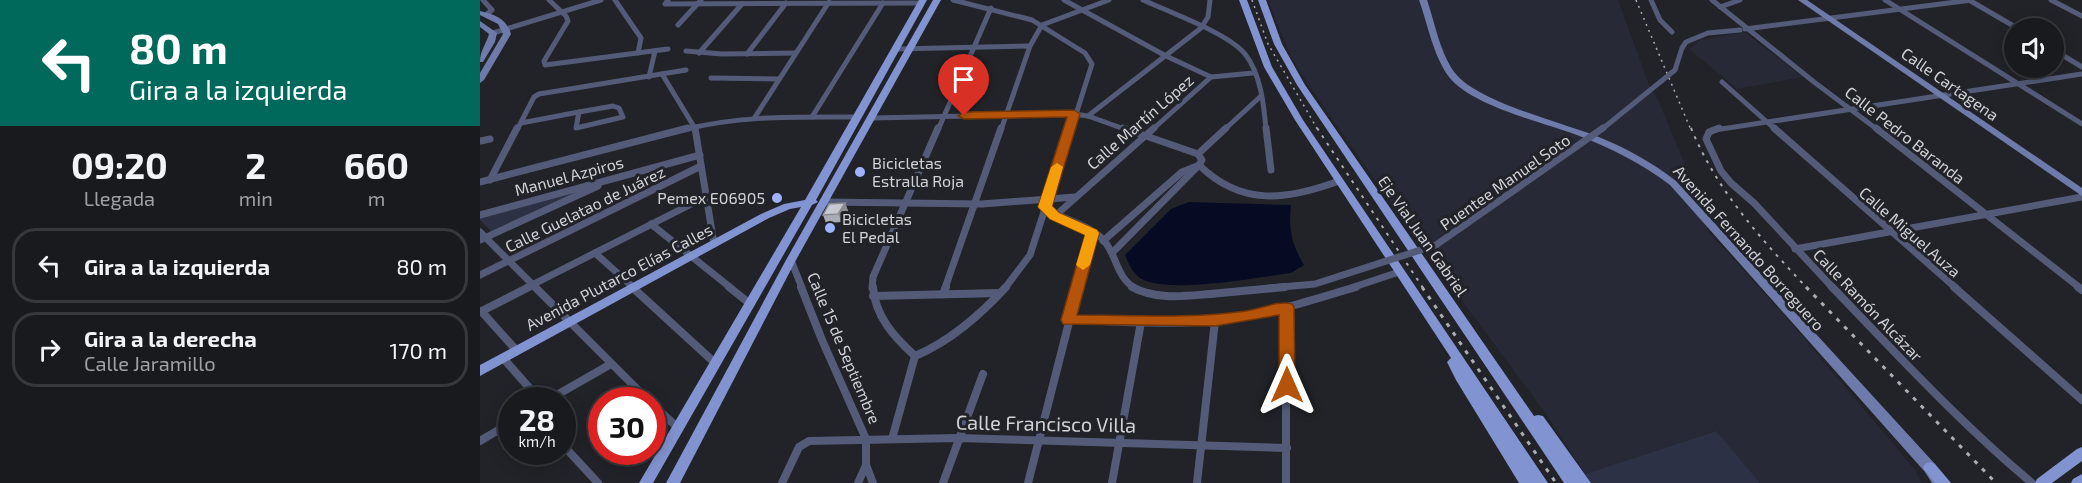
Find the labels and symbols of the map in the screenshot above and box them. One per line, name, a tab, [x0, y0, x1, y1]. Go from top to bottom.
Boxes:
street label: Calle Cartagena	[1898, 43, 2003, 124]
pin	[938, 54, 989, 116]
street label: Calle Martín López	[1082, 70, 1197, 173]
street label: Calle Pedro Baranda	[1842, 82, 1969, 187]
street label: Puentee Manuel Soto	[1436, 130, 1573, 234]
street label: Manuel Azpiros	[512, 152, 625, 199]
place label: Bicicletas Estralla Roja	[872, 153, 964, 191]
street label: Calle Guelatao de Juárez	[502, 161, 668, 256]
street label: Avenida Fernando Borreguero	[1670, 161, 1829, 334]
marker: Bicicletas Estralla Roja	[853, 165, 867, 179]
street label: Eje Vial Juan Gabriel	[1374, 172, 1472, 300]
street label: Calle Miguel Auza	[1856, 183, 1965, 281]
place label: Pemex E06905	[657, 188, 765, 207]
marker: Pemex E06905	[770, 191, 784, 205]
place label: Bicicletas El Pedal	[842, 209, 912, 246]
street label: Avenida Plutarco Elías Calles	[522, 219, 715, 334]
marker: Bicicletas El Pedal	[823, 221, 837, 235]
street label: Calle Ramón Alcázar	[1810, 245, 1927, 365]
street label: Calle 15 de Septiembre	[804, 269, 885, 426]
position arrow	[1255, 353, 1319, 417]
speed limit sign: 30	[588, 387, 666, 465]
street label: Calle Francisco Villa	[956, 409, 1136, 437]

